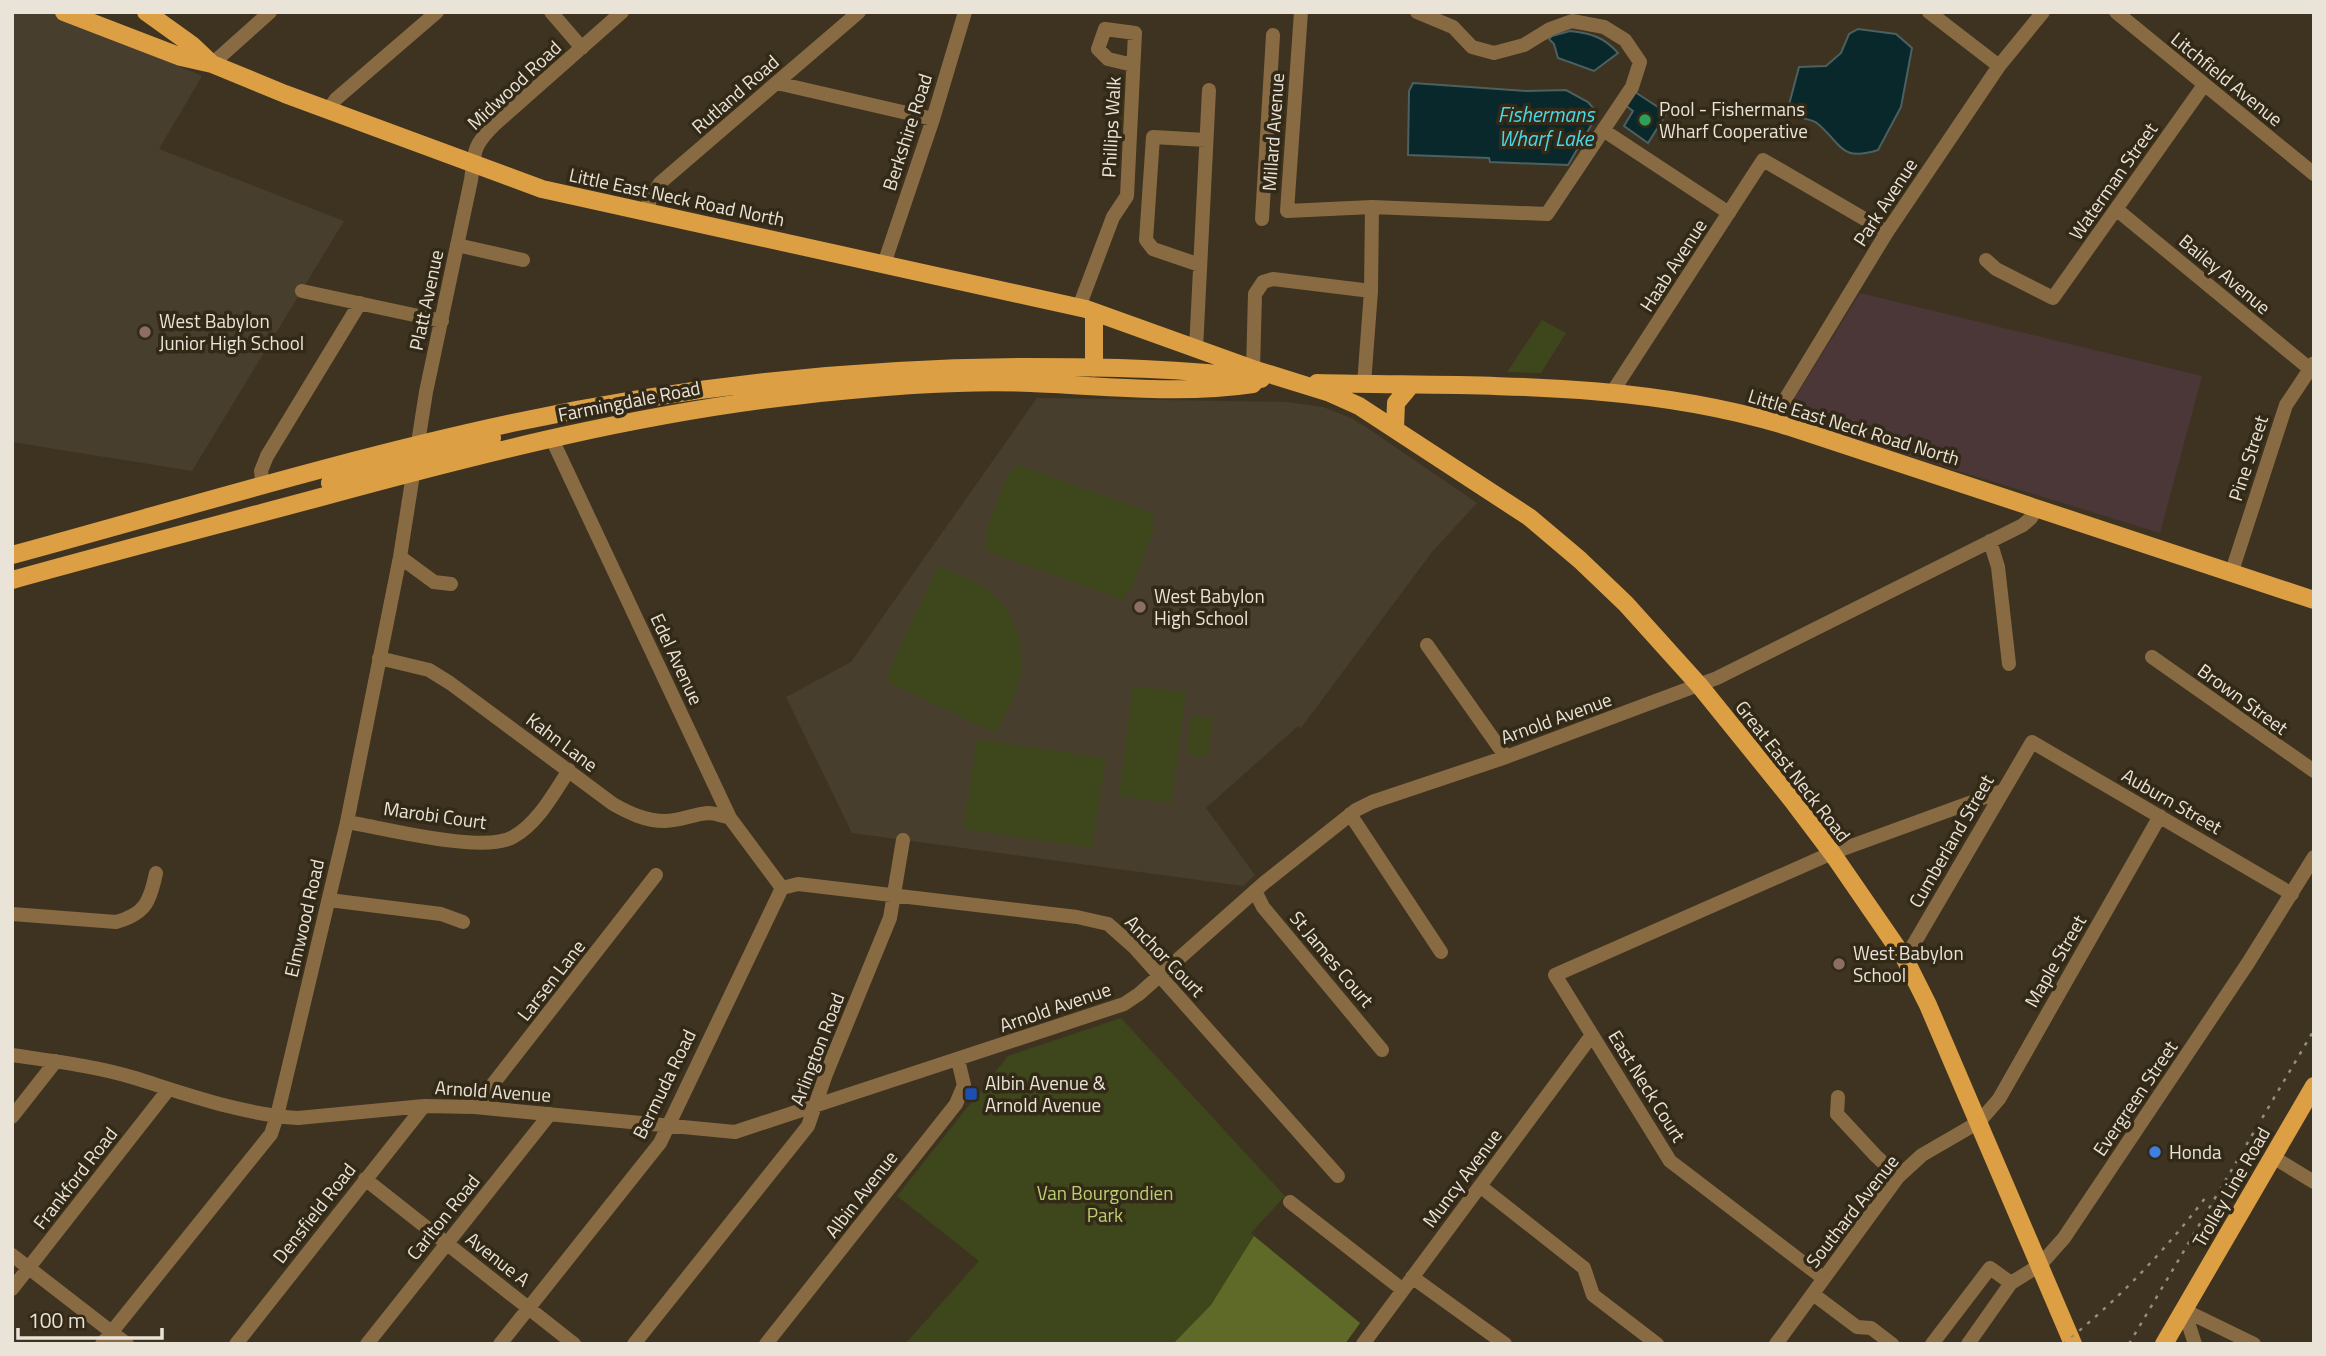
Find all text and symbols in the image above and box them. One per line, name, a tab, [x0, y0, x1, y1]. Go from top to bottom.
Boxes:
street label: Litchfield Avenue	[2165, 24, 2289, 133]
street label: Midwood Road	[460, 33, 567, 136]
street label: Rutland Road	[684, 47, 785, 140]
street label: Berkshire Road	[874, 70, 939, 194]
street label: Millard Avenue	[1254, 72, 1291, 192]
street label: Phillips Walk	[1093, 76, 1128, 178]
place label: Pool - Fishermans Wharf Cooperative	[1659, 94, 1808, 145]
water label: Fishermans Wharf Lake	[1498, 98, 1596, 154]
marker: Pool - Fishermans Wharf Cooperative	[1637, 112, 1653, 128]
street label: Waterman Street	[2061, 116, 2164, 245]
street label: Park Avenue	[1845, 152, 1924, 252]
street label: Little East Neck Road North	[567, 159, 788, 234]
street label: Haab Avenue	[1632, 213, 1713, 317]
street label: Bailey Avenue	[2173, 227, 2278, 321]
street label: Platt Avenue	[401, 247, 450, 353]
place label: West Babylon Junior High School	[159, 306, 304, 357]
marker: West Babylon Junior High School	[137, 324, 153, 340]
street label: Farmingdale Road	[555, 373, 703, 429]
street label: Little East Neck Road North	[1745, 381, 1964, 473]
street label: Pine Street	[2220, 411, 2275, 504]
place label: West Babylon High School	[1154, 581, 1265, 632]
marker: West Babylon High School	[1132, 599, 1148, 615]
street label: Edel Avenue	[644, 608, 711, 709]
street label: Brown Street	[2192, 656, 2295, 742]
street label: Arnold Avenue	[1496, 684, 1615, 751]
street label: Great East Neck Road	[1729, 694, 1858, 848]
street label: Kahn Lane	[520, 705, 604, 778]
street label: Auburn Street	[2117, 760, 2228, 841]
street label: Cumberland Street	[1901, 768, 2001, 913]
street label: Marobi Court	[382, 793, 489, 836]
street label: Elmwood Road	[276, 856, 331, 980]
street label: St James Court	[1283, 904, 1382, 1013]
street label: Anchor Court	[1119, 908, 1212, 1003]
street label: Maple Street	[2016, 909, 2093, 1012]
street label: Larsen Lane	[509, 933, 592, 1027]
place label: West Babylon School	[1853, 938, 1964, 989]
marker: West Babylon School	[1831, 956, 1847, 972]
street label: Arnold Avenue	[995, 974, 1114, 1039]
street label: Arlington Road	[782, 988, 851, 1109]
street label: Bermuda Road	[624, 1024, 703, 1143]
street label: East Neck Court	[1601, 1024, 1694, 1148]
street label: Evergreen Street	[2085, 1034, 2184, 1161]
place label: Albin Avenue & Arnold Avenue	[985, 1068, 1106, 1119]
street label: Arnold Avenue	[434, 1072, 552, 1109]
marker: Albin Avenue & Arnold Avenue	[963, 1086, 979, 1102]
street label: Frankford Road	[25, 1120, 124, 1235]
street label: Trolley Line Road	[2184, 1121, 2277, 1252]
street label: Muncy Avenue	[1415, 1122, 1508, 1233]
place label: Honda	[2169, 1137, 2222, 1166]
street label: Albin Avenue	[817, 1144, 904, 1243]
marker: Honda	[2147, 1144, 2163, 1160]
street label: Southard Avenue	[1798, 1148, 1905, 1274]
street label: Densfield Road	[265, 1156, 362, 1269]
street label: Carlton Road	[399, 1168, 486, 1266]
park label: Van Bourgondien Park	[1037, 1178, 1173, 1229]
street label: Avenue A	[460, 1224, 537, 1293]
scale bar	[18, 1296, 161, 1340]
text: 100 m	[28, 1304, 85, 1336]

